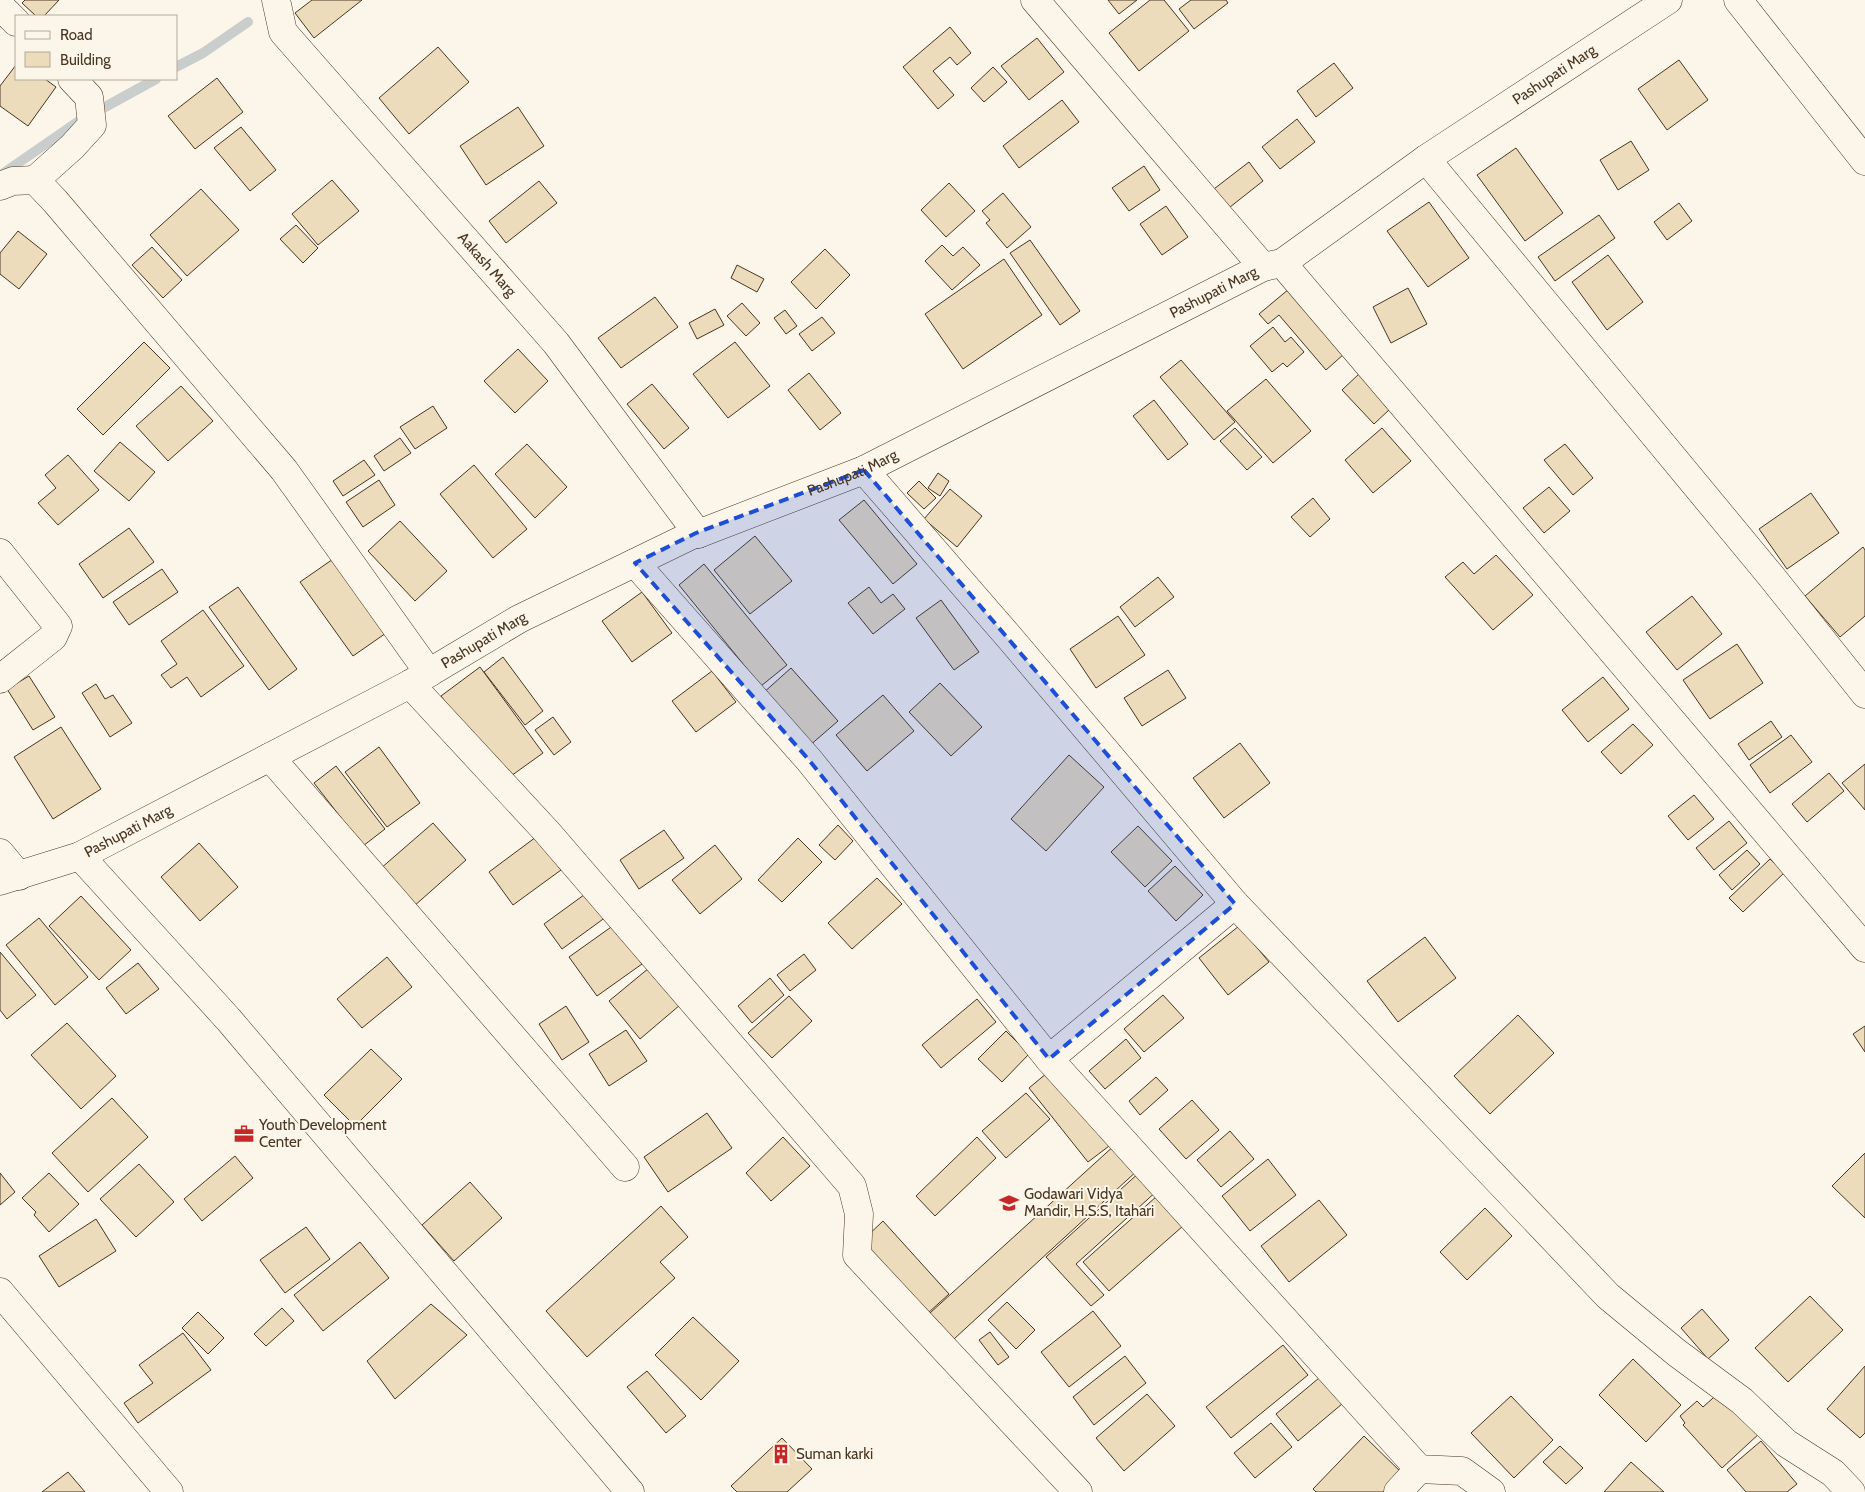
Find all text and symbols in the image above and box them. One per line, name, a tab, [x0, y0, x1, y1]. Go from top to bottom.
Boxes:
legend	[15, 15, 178, 80]
text: Road	[60, 26, 93, 44]
street label: Pashupati Marg	[1509, 40, 1600, 109]
text: Building	[60, 51, 111, 69]
street label: Aakash Marg	[454, 229, 520, 301]
street label: Pashupati Marg	[1167, 262, 1261, 322]
street label: Pashupati Marg	[805, 445, 901, 500]
street label: Pashupati Marg	[438, 607, 530, 672]
street label: Pashupati Marg	[81, 800, 175, 861]
place label: Youth Development Center	[258, 1116, 386, 1151]
office icon: Youth Development Center	[233, 1123, 255, 1145]
place label: Godawari Vidya Mandir, H.S.S, Itahari	[1024, 1185, 1154, 1220]
school or university icon: Godawari Vidya Mandir, H.S.S, Itahari	[998, 1192, 1020, 1214]
building icon: Suman karki	[770, 1443, 792, 1465]
place label: Suman karki	[796, 1445, 873, 1463]

